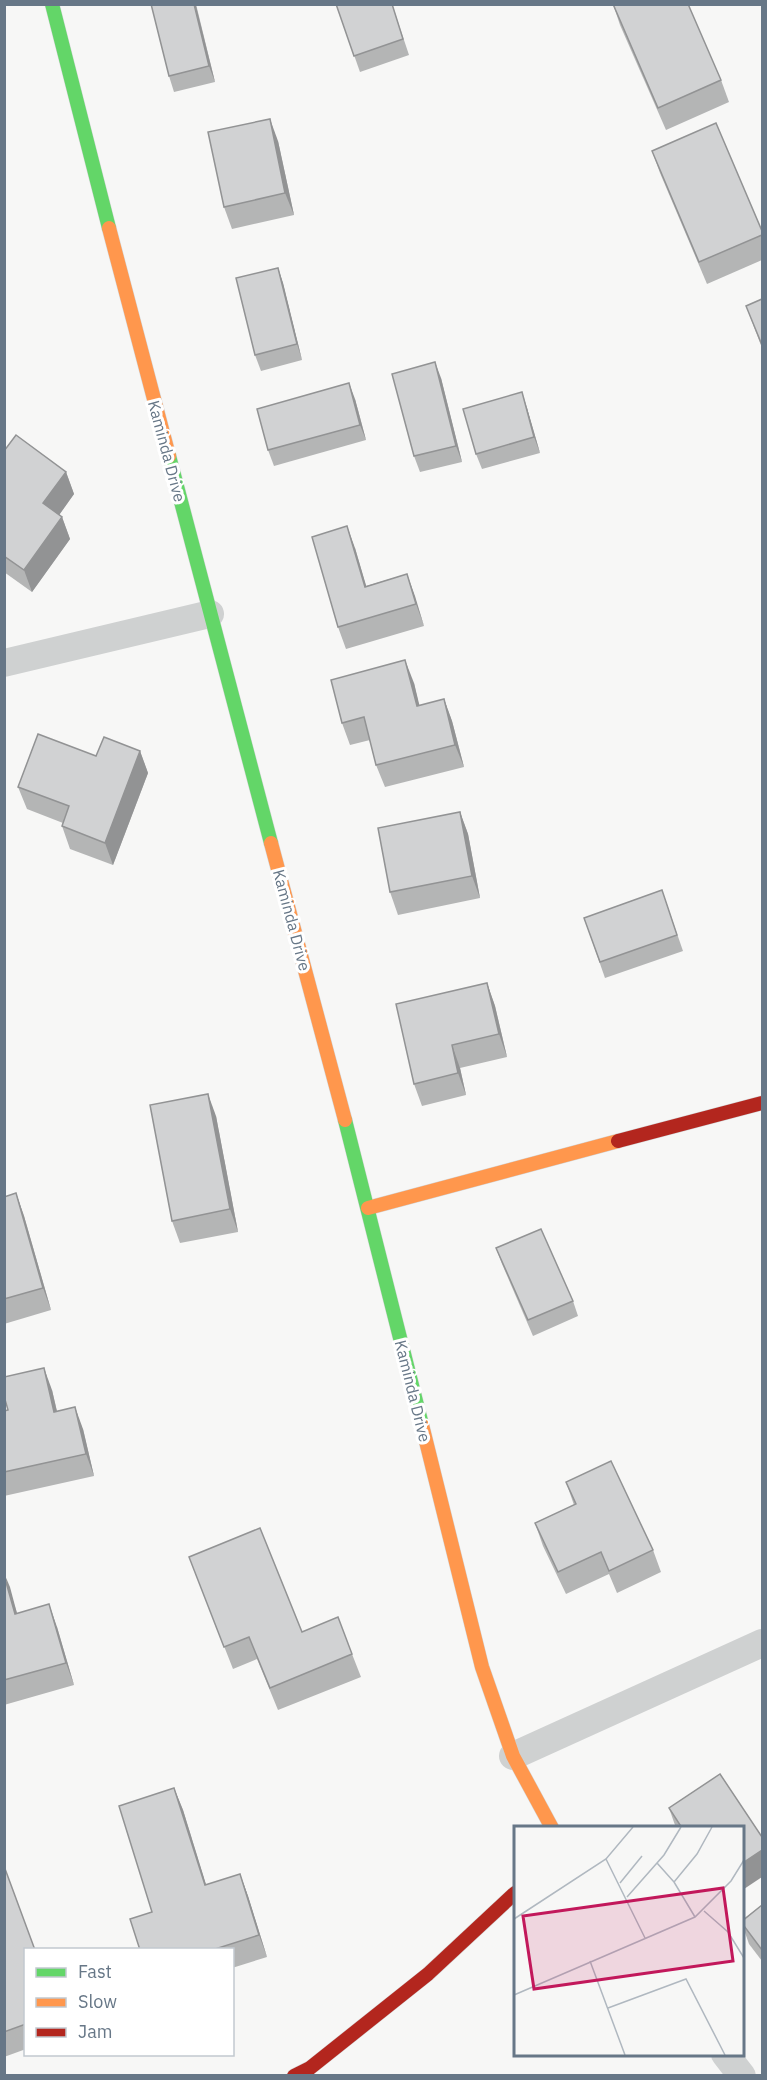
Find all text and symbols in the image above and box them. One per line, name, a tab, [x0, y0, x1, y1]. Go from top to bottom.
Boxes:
street label: Kaminda Drive	[144, 398, 190, 504]
street label: Kaminda Drive	[269, 867, 315, 973]
street label: Kaminda Drive	[391, 1338, 435, 1444]
inset map	[514, 1826, 743, 2056]
legend	[24, 1948, 234, 2056]
text: Fast	[78, 1960, 112, 1983]
text: Slow	[78, 1990, 117, 2013]
text: Jam	[78, 2020, 113, 2043]

